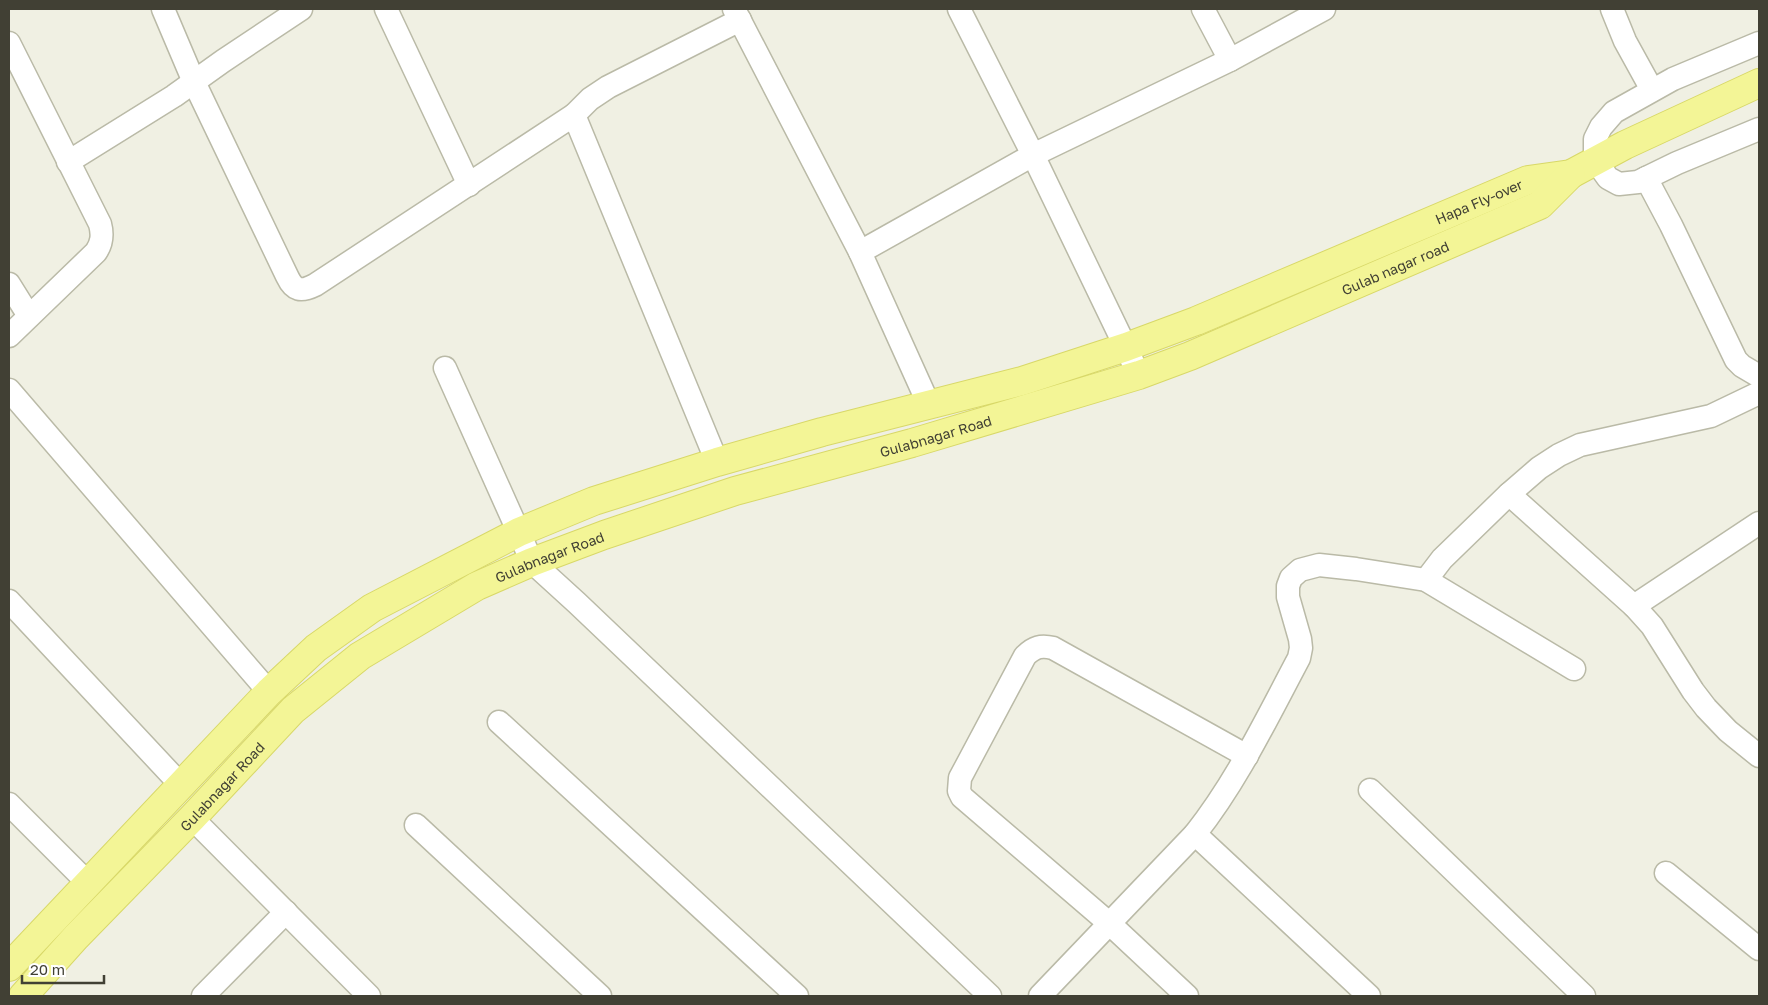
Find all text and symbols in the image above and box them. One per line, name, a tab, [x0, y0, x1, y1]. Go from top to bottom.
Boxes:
street label: Hapa Fly-over	[1432, 175, 1525, 227]
street label: Gulab nagar road	[1339, 237, 1451, 298]
street label: Gulabnagar Road	[878, 411, 994, 460]
street label: Gulabnagar Road	[492, 527, 606, 586]
street label: Gulabnagar Road	[176, 738, 267, 834]
scale bar	[22, 952, 105, 984]
text: 20 m	[30, 960, 65, 978]

